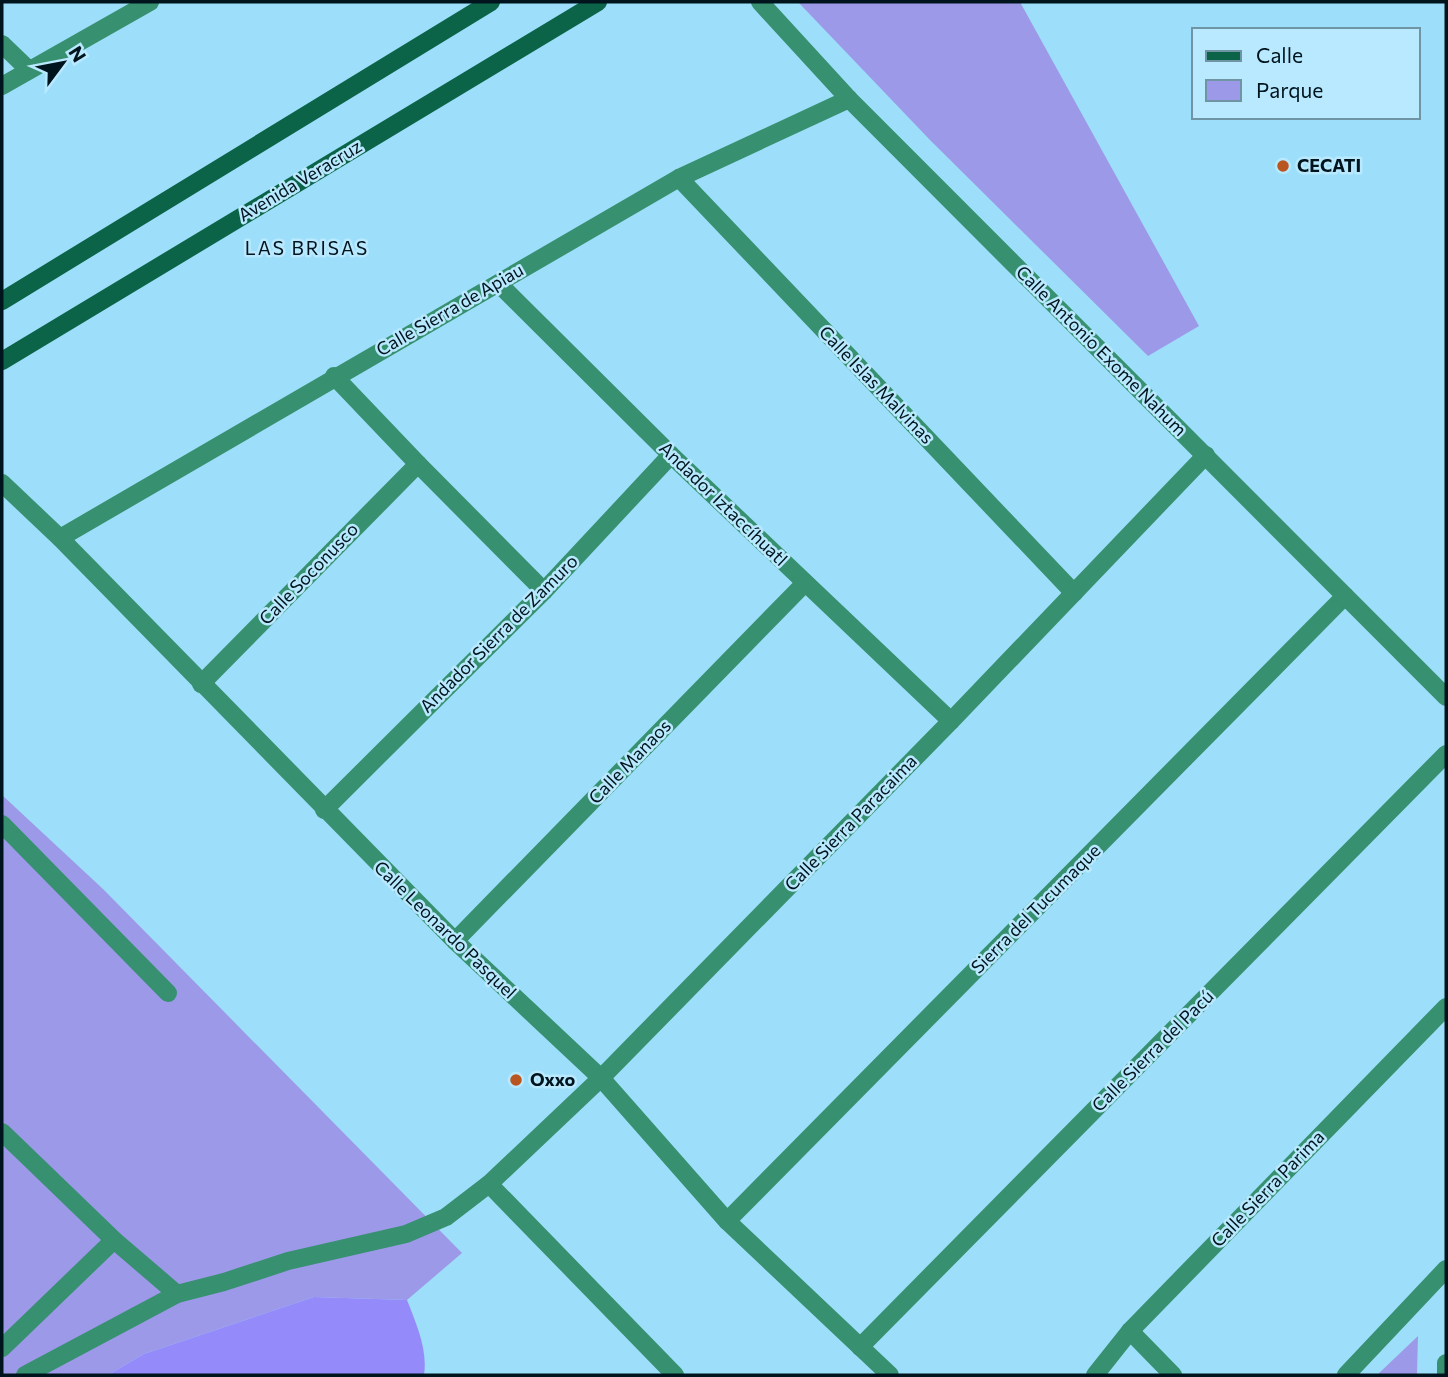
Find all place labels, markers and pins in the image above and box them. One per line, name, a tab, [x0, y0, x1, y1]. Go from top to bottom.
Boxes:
place label: CECATI	[1297, 154, 1361, 176]
marker: CECATI	[1275, 158, 1291, 174]
place label: Oxxo	[530, 1068, 575, 1090]
marker: Oxxo	[508, 1072, 524, 1088]

